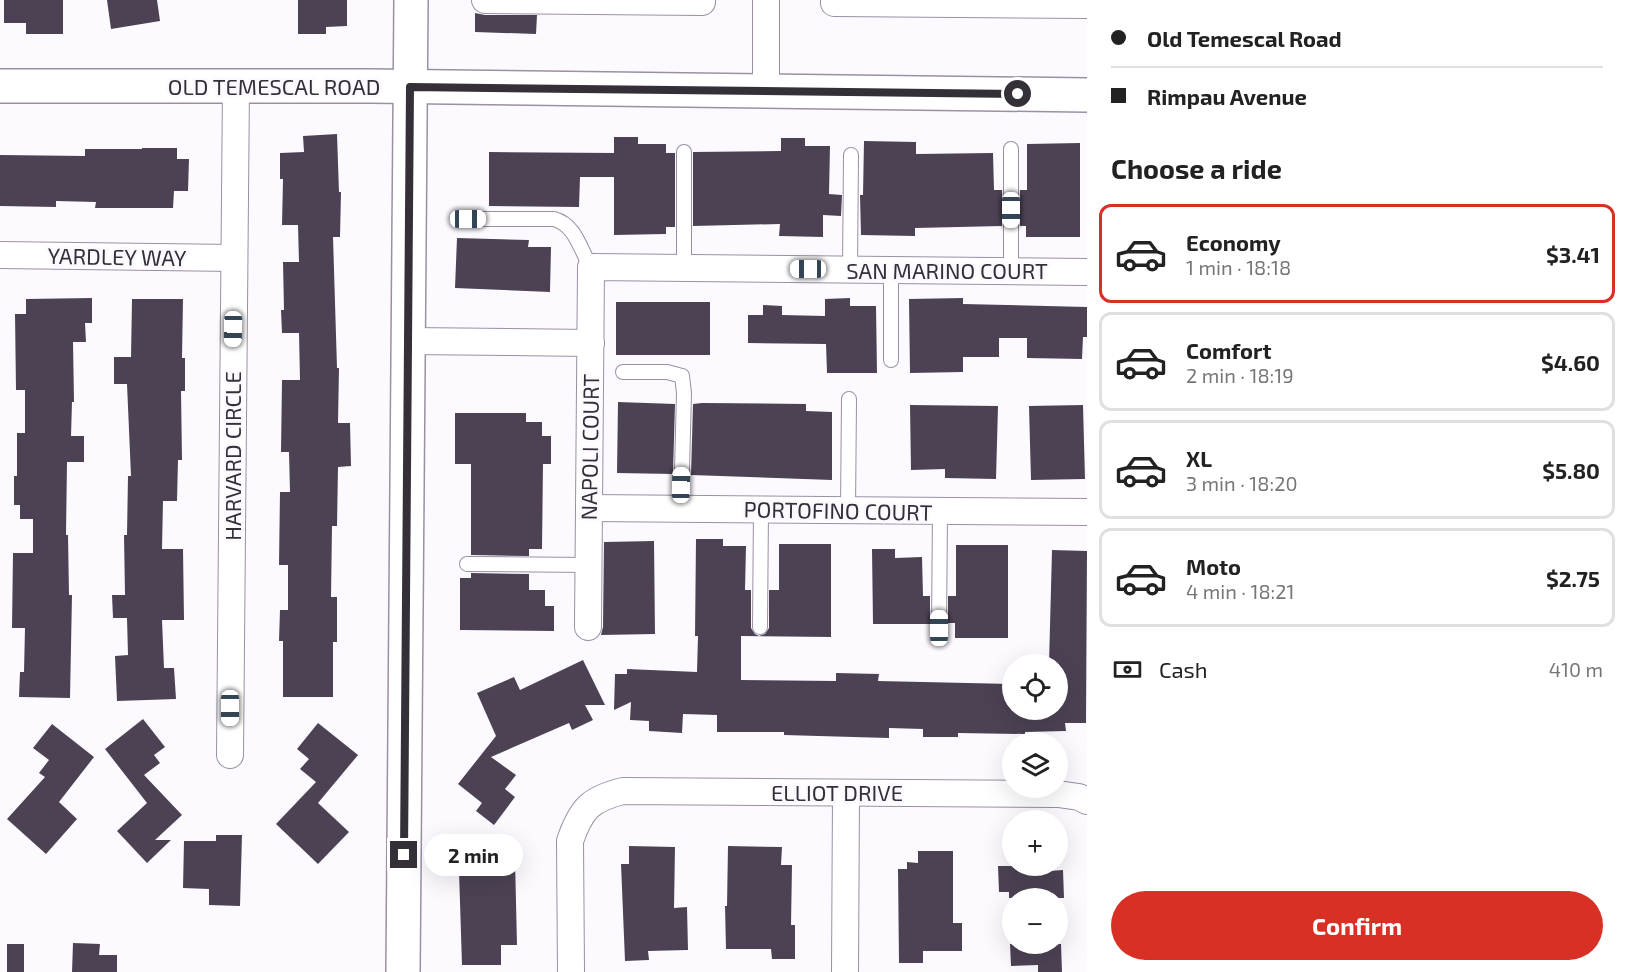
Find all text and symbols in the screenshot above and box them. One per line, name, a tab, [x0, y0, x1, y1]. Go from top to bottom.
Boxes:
text: Old Temescal Road	[1147, 25, 1342, 51]
street label: OLD TEMESCAL ROAD	[168, 73, 380, 99]
route start	[1004, 80, 1031, 107]
text: Rimpau Avenue	[1147, 83, 1307, 109]
text: Choose a ride	[1111, 152, 1282, 184]
car	[1002, 192, 1020, 228]
car	[450, 210, 486, 228]
icon: car	[1114, 227, 1168, 281]
text: Economy	[1186, 229, 1281, 255]
text: $3.41	[1546, 241, 1600, 267]
street label: YARDLEY WAY	[47, 242, 187, 270]
text: 1 min · 18:18	[1186, 255, 1291, 279]
street label: SAN MARINO COURT	[846, 257, 1048, 283]
car	[790, 260, 826, 278]
car	[224, 311, 242, 347]
icon: car	[1114, 335, 1168, 389]
text: Comfort	[1186, 337, 1271, 363]
text: $4.60	[1541, 349, 1600, 375]
text: 2 min · 18:19	[1186, 363, 1294, 387]
street label: HARVARD CIRCLE	[219, 371, 245, 541]
street label: NAPOLI COURT	[575, 373, 603, 521]
icon: car	[1114, 443, 1168, 497]
text: XL	[1186, 445, 1212, 471]
text: $5.80	[1542, 457, 1600, 483]
car	[672, 467, 690, 503]
text: 3 min · 18:20	[1186, 471, 1297, 495]
street label: PORTOFINO COURT	[743, 495, 933, 525]
icon: car	[1114, 551, 1168, 605]
text: Moto	[1186, 553, 1241, 579]
text: $2.75	[1546, 565, 1600, 591]
text: 4 min · 18:21	[1186, 579, 1295, 603]
car	[930, 610, 948, 646]
icon: cash	[1111, 653, 1144, 686]
map controls	[1002, 654, 1068, 954]
button: locate	[1002, 654, 1068, 720]
text: Cash	[1159, 656, 1208, 682]
text: 410 m	[1549, 657, 1603, 681]
car	[221, 690, 239, 726]
button: layers	[1002, 732, 1068, 798]
street label: ELLIOT DRIVE	[771, 779, 903, 805]
button: +	[1002, 810, 1068, 876]
callout: 2 min	[425, 834, 524, 876]
route end	[390, 841, 417, 868]
text: 2 min	[448, 843, 499, 867]
button: −	[1002, 888, 1068, 954]
button: Confirm	[1111, 891, 1603, 960]

